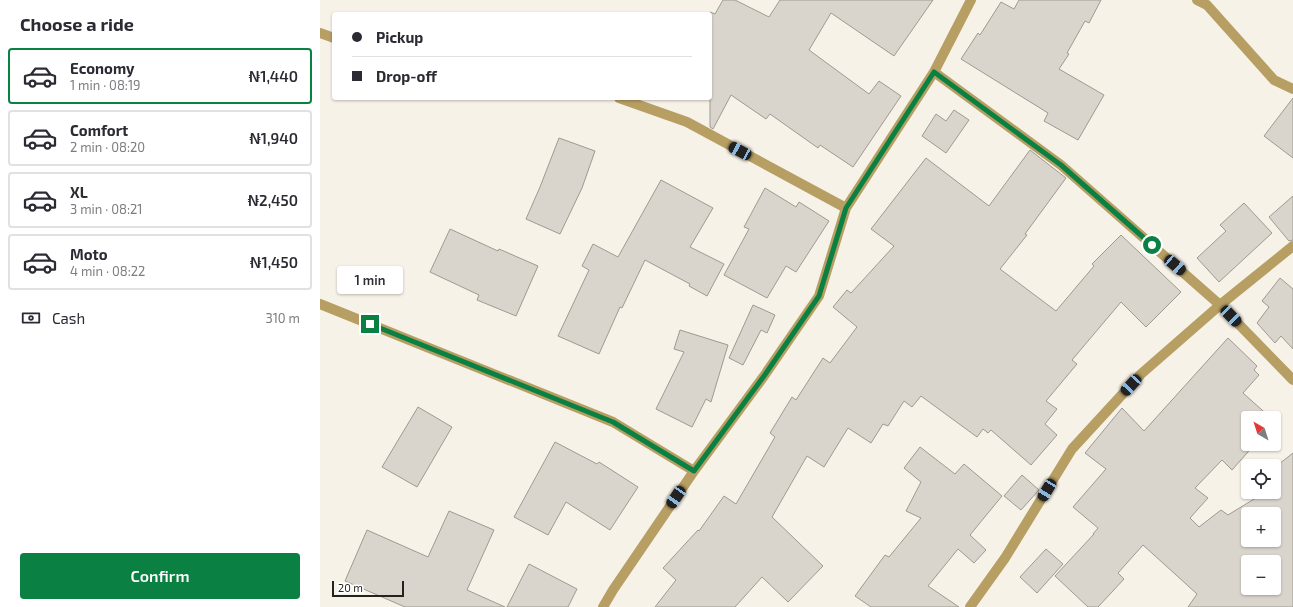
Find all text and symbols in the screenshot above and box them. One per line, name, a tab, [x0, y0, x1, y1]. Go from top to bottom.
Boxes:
text: Choose a ride	[20, 13, 134, 35]
text: Pickup	[376, 28, 423, 46]
icon: car	[22, 58, 58, 94]
text: Economy	[70, 59, 135, 77]
text: ₦1,440	[249, 67, 298, 85]
text: Drop-off	[376, 67, 437, 85]
text: 1 min · 08:19	[70, 77, 141, 93]
icon: car	[22, 120, 58, 156]
text: Comfort	[70, 121, 128, 139]
text: ₦1,940	[249, 129, 298, 147]
text: 2 min · 08:20	[70, 139, 145, 155]
car	[727, 140, 753, 162]
icon: car	[22, 182, 58, 218]
text: XL	[70, 183, 88, 201]
text: ₦2,450	[248, 191, 298, 209]
text: 3 min · 08:21	[70, 201, 142, 217]
route start	[1143, 236, 1161, 254]
icon: car	[22, 244, 58, 280]
text: Moto	[70, 245, 108, 263]
text: ₦1,450	[250, 253, 298, 271]
car	[1162, 253, 1188, 277]
text: 4 min · 08:22	[70, 263, 145, 279]
callout: 1 min	[337, 266, 403, 294]
text: 1 min	[355, 272, 385, 288]
car	[1218, 303, 1244, 329]
icon: cash	[20, 307, 42, 329]
text: Cash	[52, 309, 85, 327]
text: 310 m	[265, 310, 300, 326]
route end	[361, 315, 379, 333]
car	[1118, 372, 1144, 398]
north arrow	[1241, 411, 1281, 451]
map controls	[1241, 411, 1281, 595]
button: locate	[1241, 459, 1281, 499]
car	[1036, 477, 1058, 503]
car	[664, 484, 688, 510]
button: +	[1241, 507, 1281, 547]
button: Confirm	[20, 553, 300, 599]
button: −	[1241, 555, 1281, 595]
scale bar	[332, 579, 404, 598]
text: 20 m	[338, 581, 363, 594]

